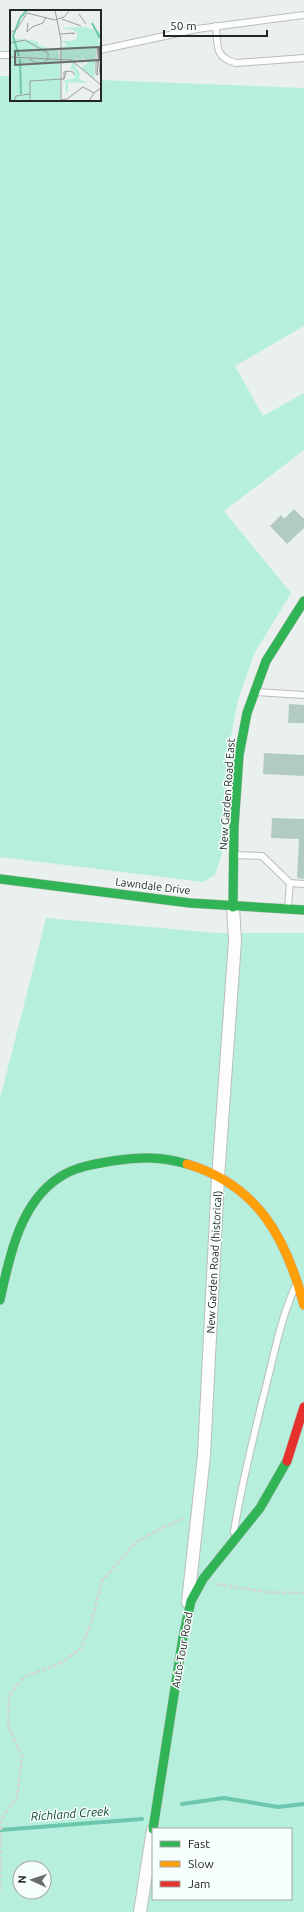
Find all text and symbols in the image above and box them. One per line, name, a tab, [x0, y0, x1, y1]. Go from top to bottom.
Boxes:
inset map	[10, 10, 101, 101]
scale bar	[164, 12, 267, 38]
text: 50 m	[170, 19, 197, 32]
street label: New Garden Road East	[217, 737, 237, 850]
street label: Lawndale Drive	[115, 875, 191, 897]
street label: New Garden Road (historical)	[204, 1190, 225, 1334]
street label: Auto-Tour Road	[169, 1611, 195, 1689]
water label: Richland Creek	[30, 1804, 111, 1823]
legend	[152, 1828, 292, 1900]
text: Fast	[188, 1837, 210, 1850]
text: Slow	[188, 1857, 214, 1870]
north arrow	[12, 1860, 52, 1900]
text: N	[16, 1875, 28, 1884]
text: Jam	[188, 1877, 210, 1890]

